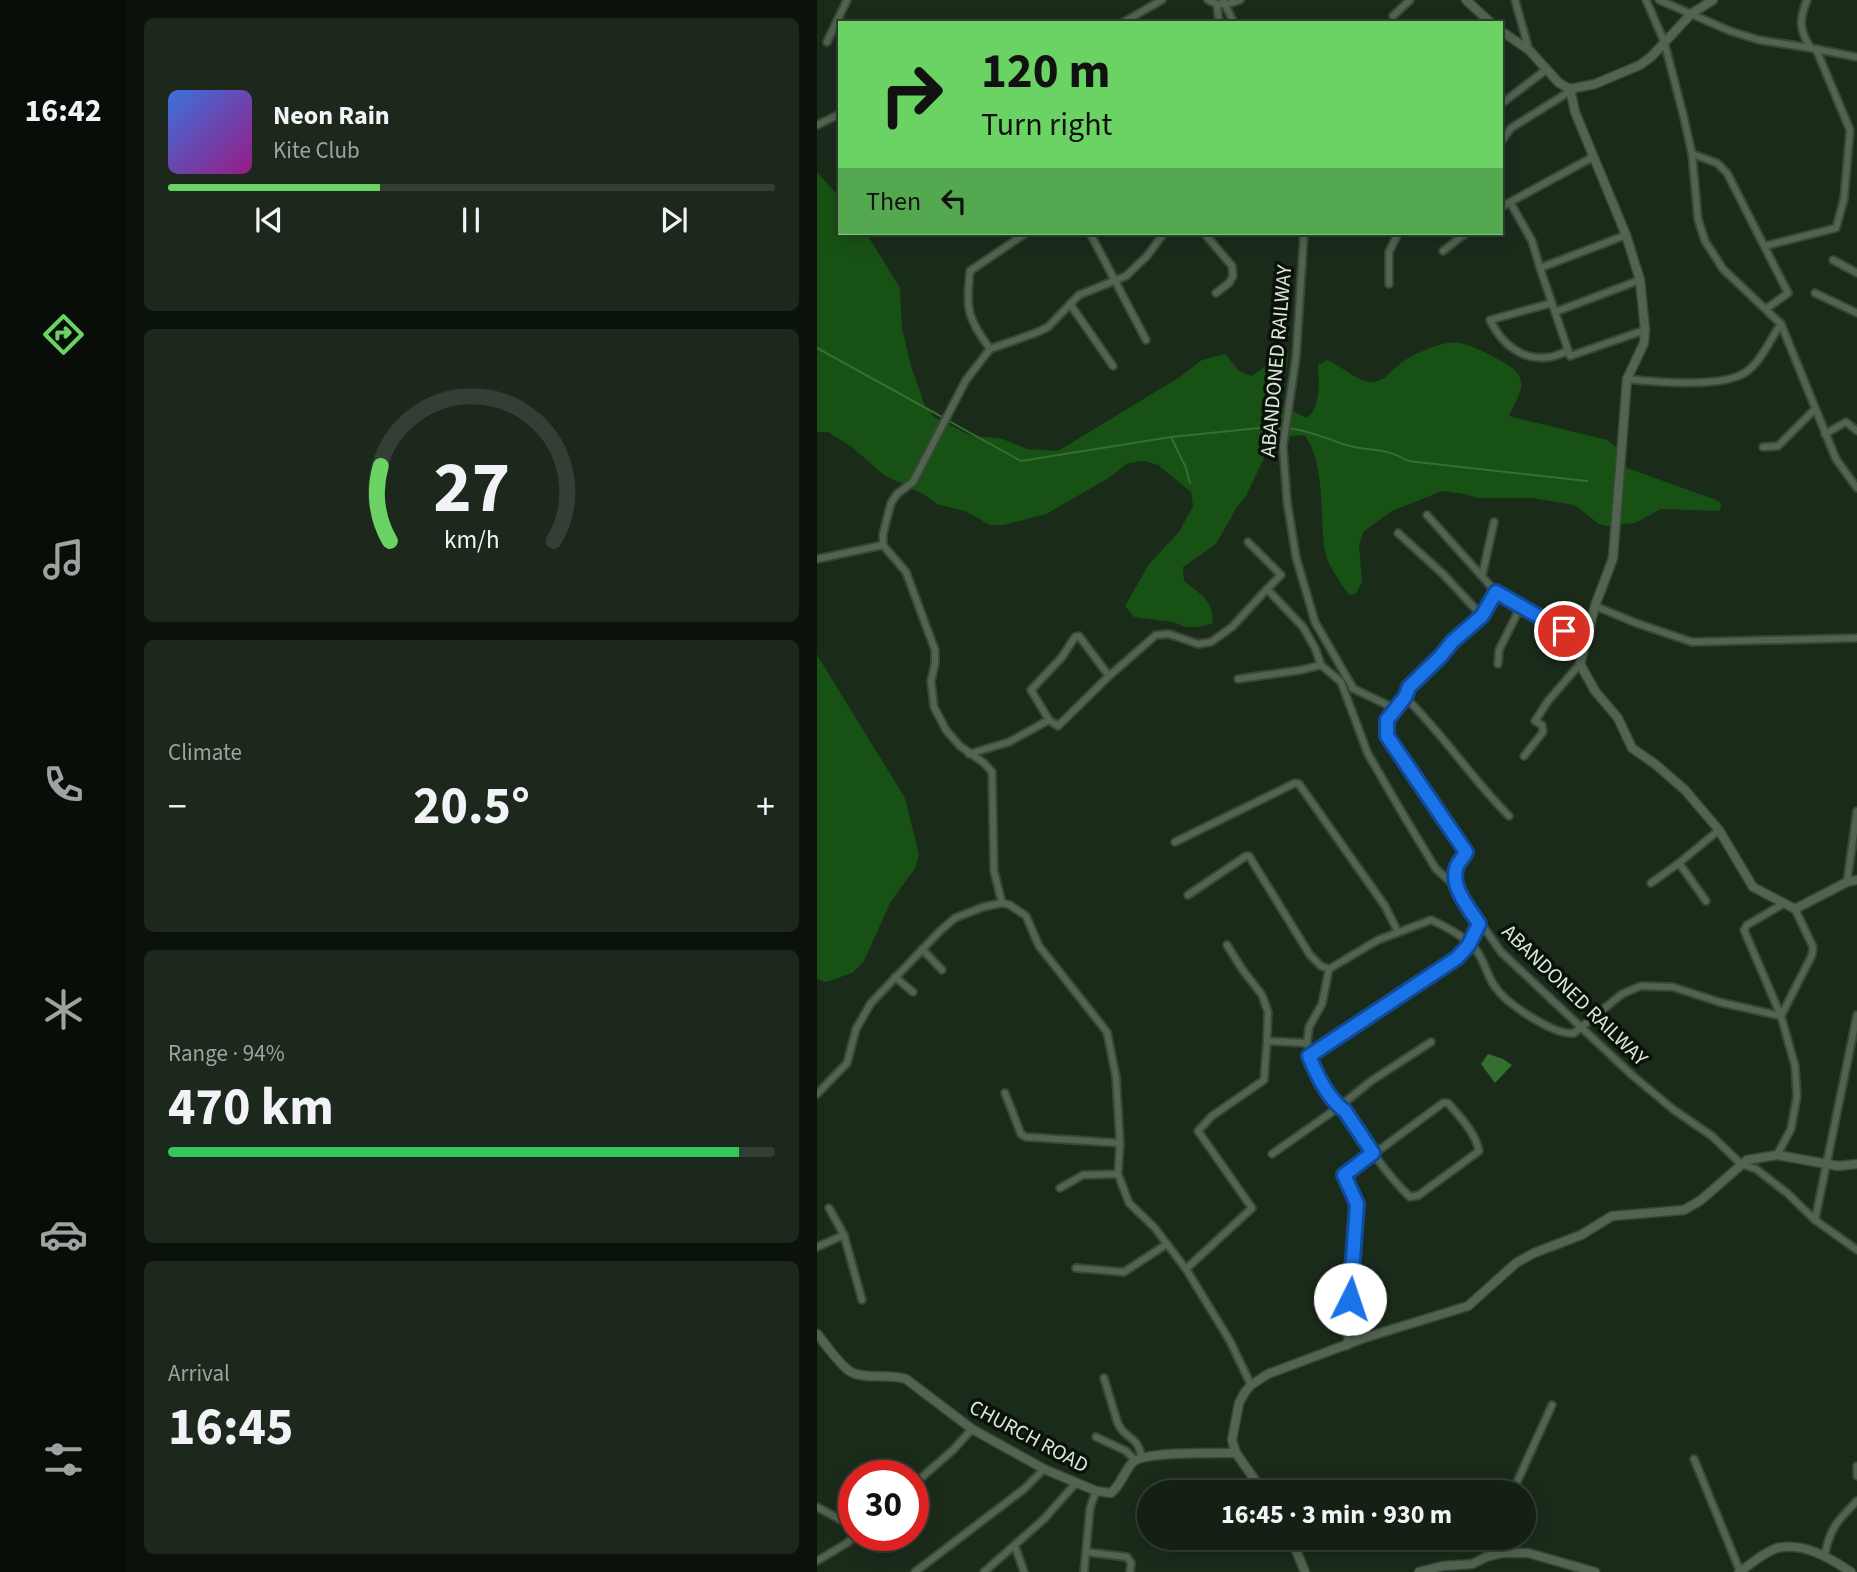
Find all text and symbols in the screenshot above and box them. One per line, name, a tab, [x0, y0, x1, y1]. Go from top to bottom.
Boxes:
text: 120 m	[981, 37, 1110, 107]
icon: right	[866, 49, 957, 140]
text: 16:42	[24, 88, 102, 134]
text: Neon Rain	[273, 97, 390, 134]
text: Turn right	[981, 102, 1112, 148]
text: Kite Club	[273, 134, 360, 167]
icon: left	[935, 182, 973, 220]
text: Then	[866, 183, 921, 220]
icon: previous	[250, 201, 288, 239]
icon: pause	[452, 201, 490, 239]
icon: next	[655, 201, 693, 239]
street label: ABANDONED RAILWAY	[1253, 263, 1299, 458]
icon: directions	[39, 310, 88, 359]
text: 27	[433, 437, 510, 541]
text: km/h	[444, 522, 499, 558]
icon: music	[39, 535, 88, 584]
pin	[1534, 601, 1594, 661]
icon: arrive	[1545, 612, 1583, 650]
text: Climate	[168, 736, 242, 769]
icon: phone	[39, 760, 88, 809]
text: 20.5°	[413, 770, 530, 844]
text: −	[168, 780, 187, 834]
text: +	[756, 780, 775, 834]
street label: ABANDONED RAILWAY	[1495, 917, 1655, 1073]
icon: climate	[39, 985, 88, 1034]
text: Range · 94%	[168, 1037, 285, 1070]
text: 470 km	[168, 1071, 334, 1145]
icon: car	[39, 1210, 88, 1259]
position arrow	[1313, 1262, 1387, 1336]
text: Arrival	[168, 1357, 230, 1390]
text: 16:45	[168, 1391, 293, 1465]
street label: CHURCH ROAD	[964, 1392, 1094, 1480]
icon: filters	[39, 1435, 88, 1484]
speed limit sign: 30	[838, 1460, 929, 1551]
text: 16:45 · 3 min · 930 m	[1221, 1496, 1452, 1533]

